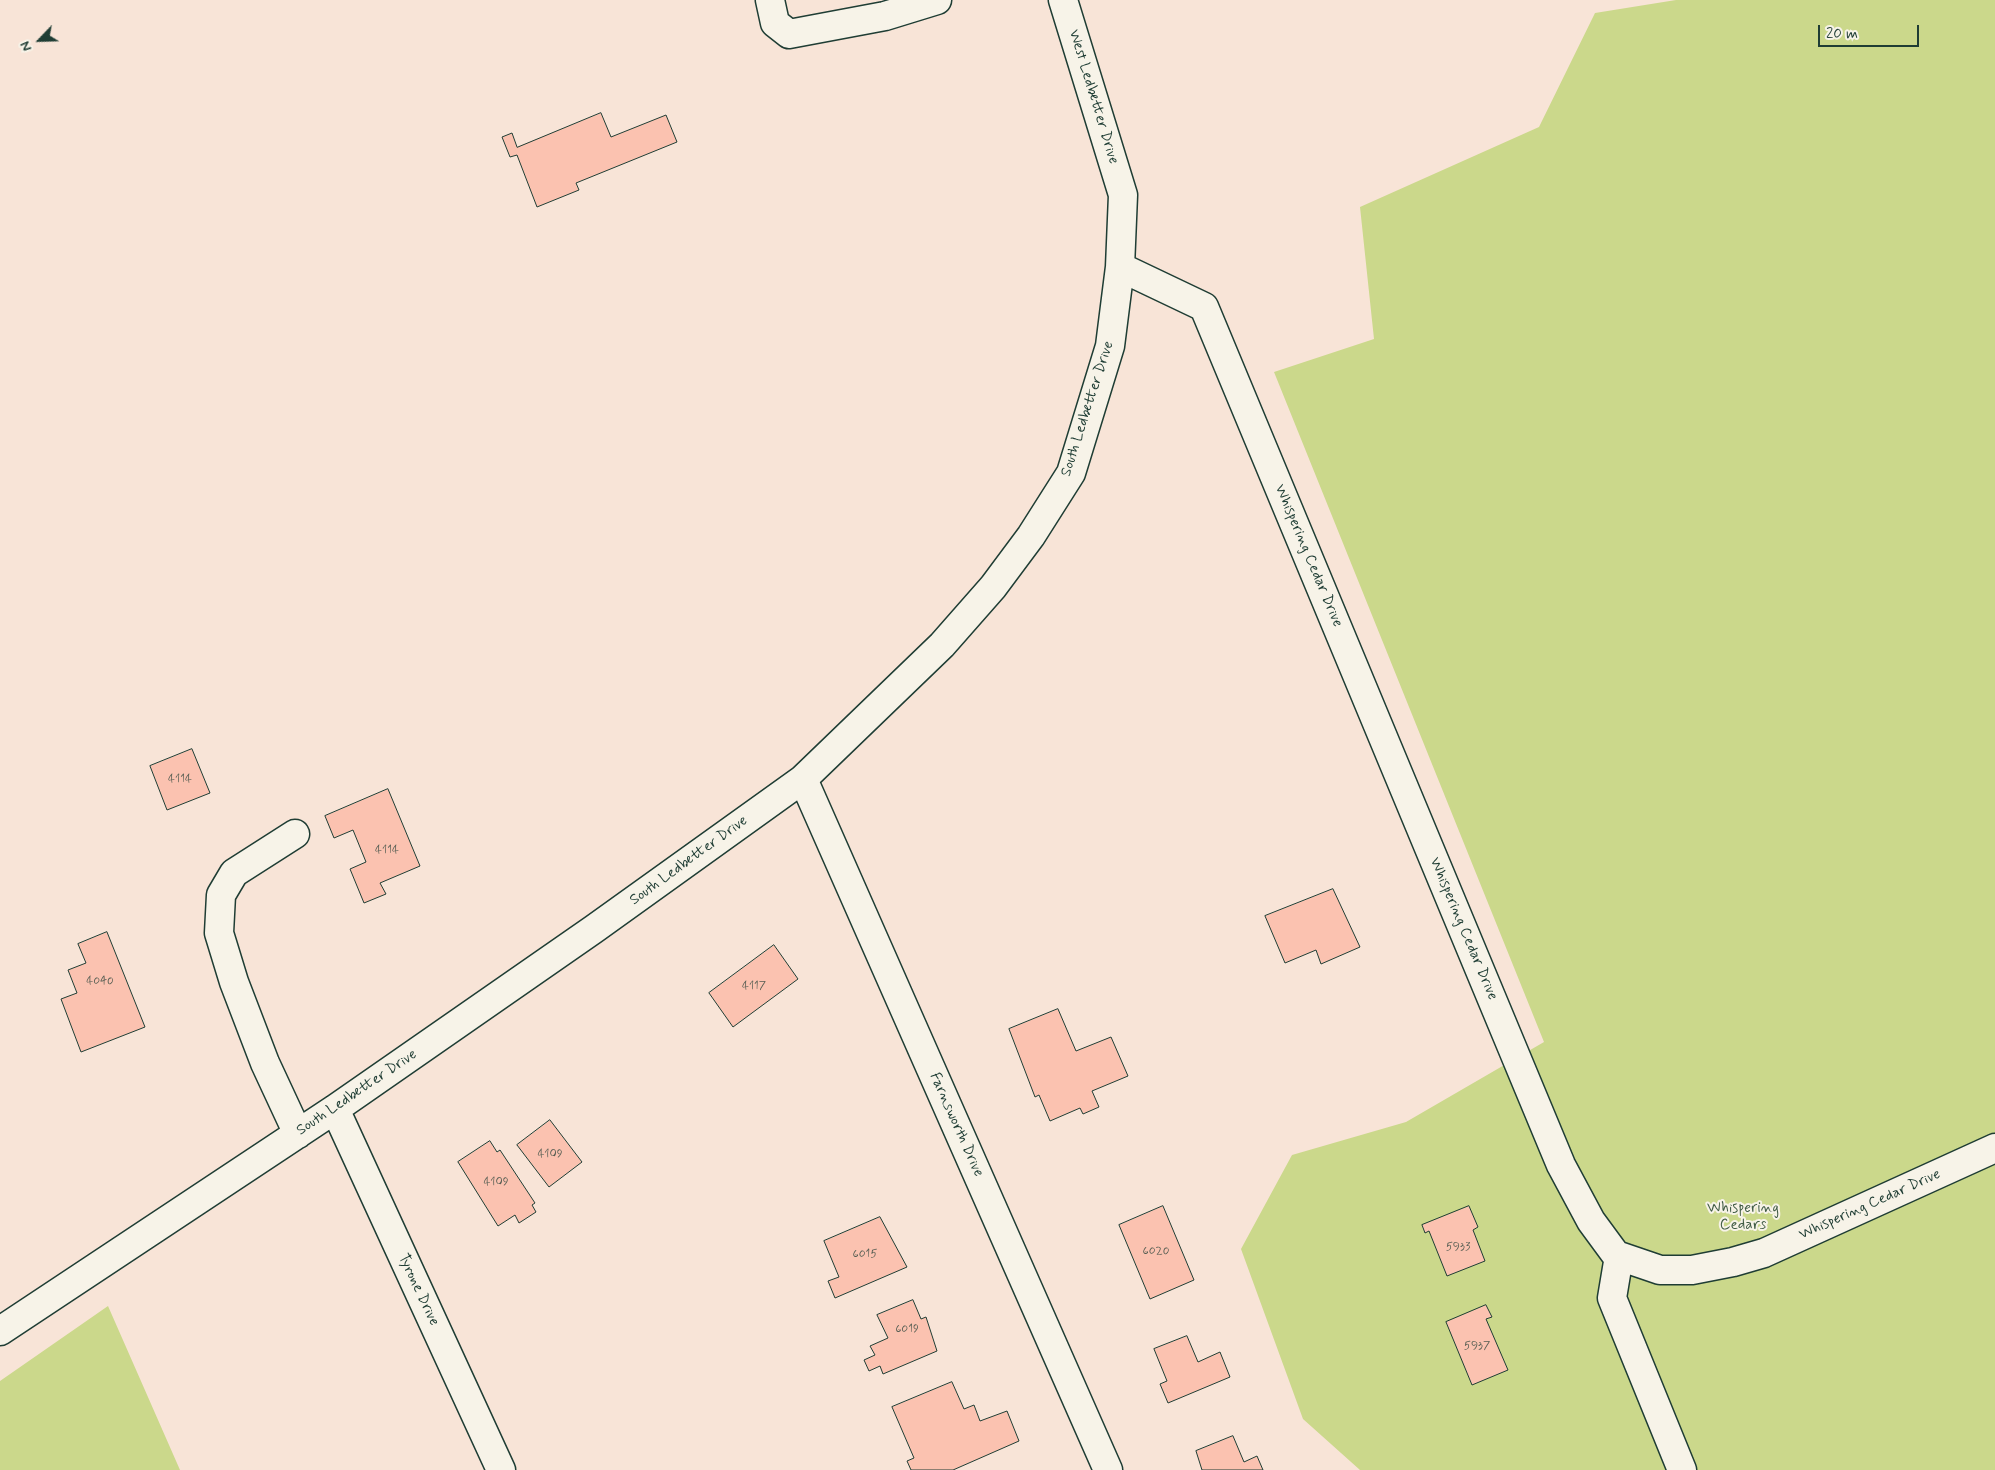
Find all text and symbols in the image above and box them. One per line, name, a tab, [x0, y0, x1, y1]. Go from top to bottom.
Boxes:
north arrow	[15, 15, 65, 65]
scale bar	[1820, 15, 1921, 47]
text: 20 m	[1826, 24, 1858, 44]
street label: West Ledbetter Drive	[1064, 28, 1122, 166]
text: N	[16, 38, 36, 54]
street label: South Ledbetter Drive	[1058, 339, 1118, 479]
street label: Whispering Cedar Drive	[1270, 482, 1346, 630]
house number: 4114	[168, 772, 192, 786]
street label: South Ledbetter Drive	[627, 812, 751, 910]
house number: 4114	[375, 843, 399, 857]
street label: Whispering Cedar Drive	[1425, 855, 1501, 1003]
house number: 4040	[86, 974, 114, 988]
house number: 4117	[742, 979, 766, 993]
street label: South Ledbetter Drive	[293, 1046, 421, 1140]
street label: Farnsworth Drive	[925, 1070, 987, 1180]
house number: 4109	[537, 1147, 563, 1161]
street label: Whispering Cedar Drive	[1796, 1166, 1944, 1244]
house number: 4109	[483, 1175, 509, 1189]
park label: Whispering Cedars	[1707, 1200, 1779, 1235]
house number: 5933	[1446, 1240, 1470, 1254]
house number: 6020	[1143, 1244, 1169, 1258]
house number: 6015	[853, 1247, 877, 1261]
street label: Tyrone Drive	[393, 1251, 443, 1329]
house number: 6019	[895, 1322, 919, 1336]
house number: 5937	[1464, 1339, 1490, 1353]

